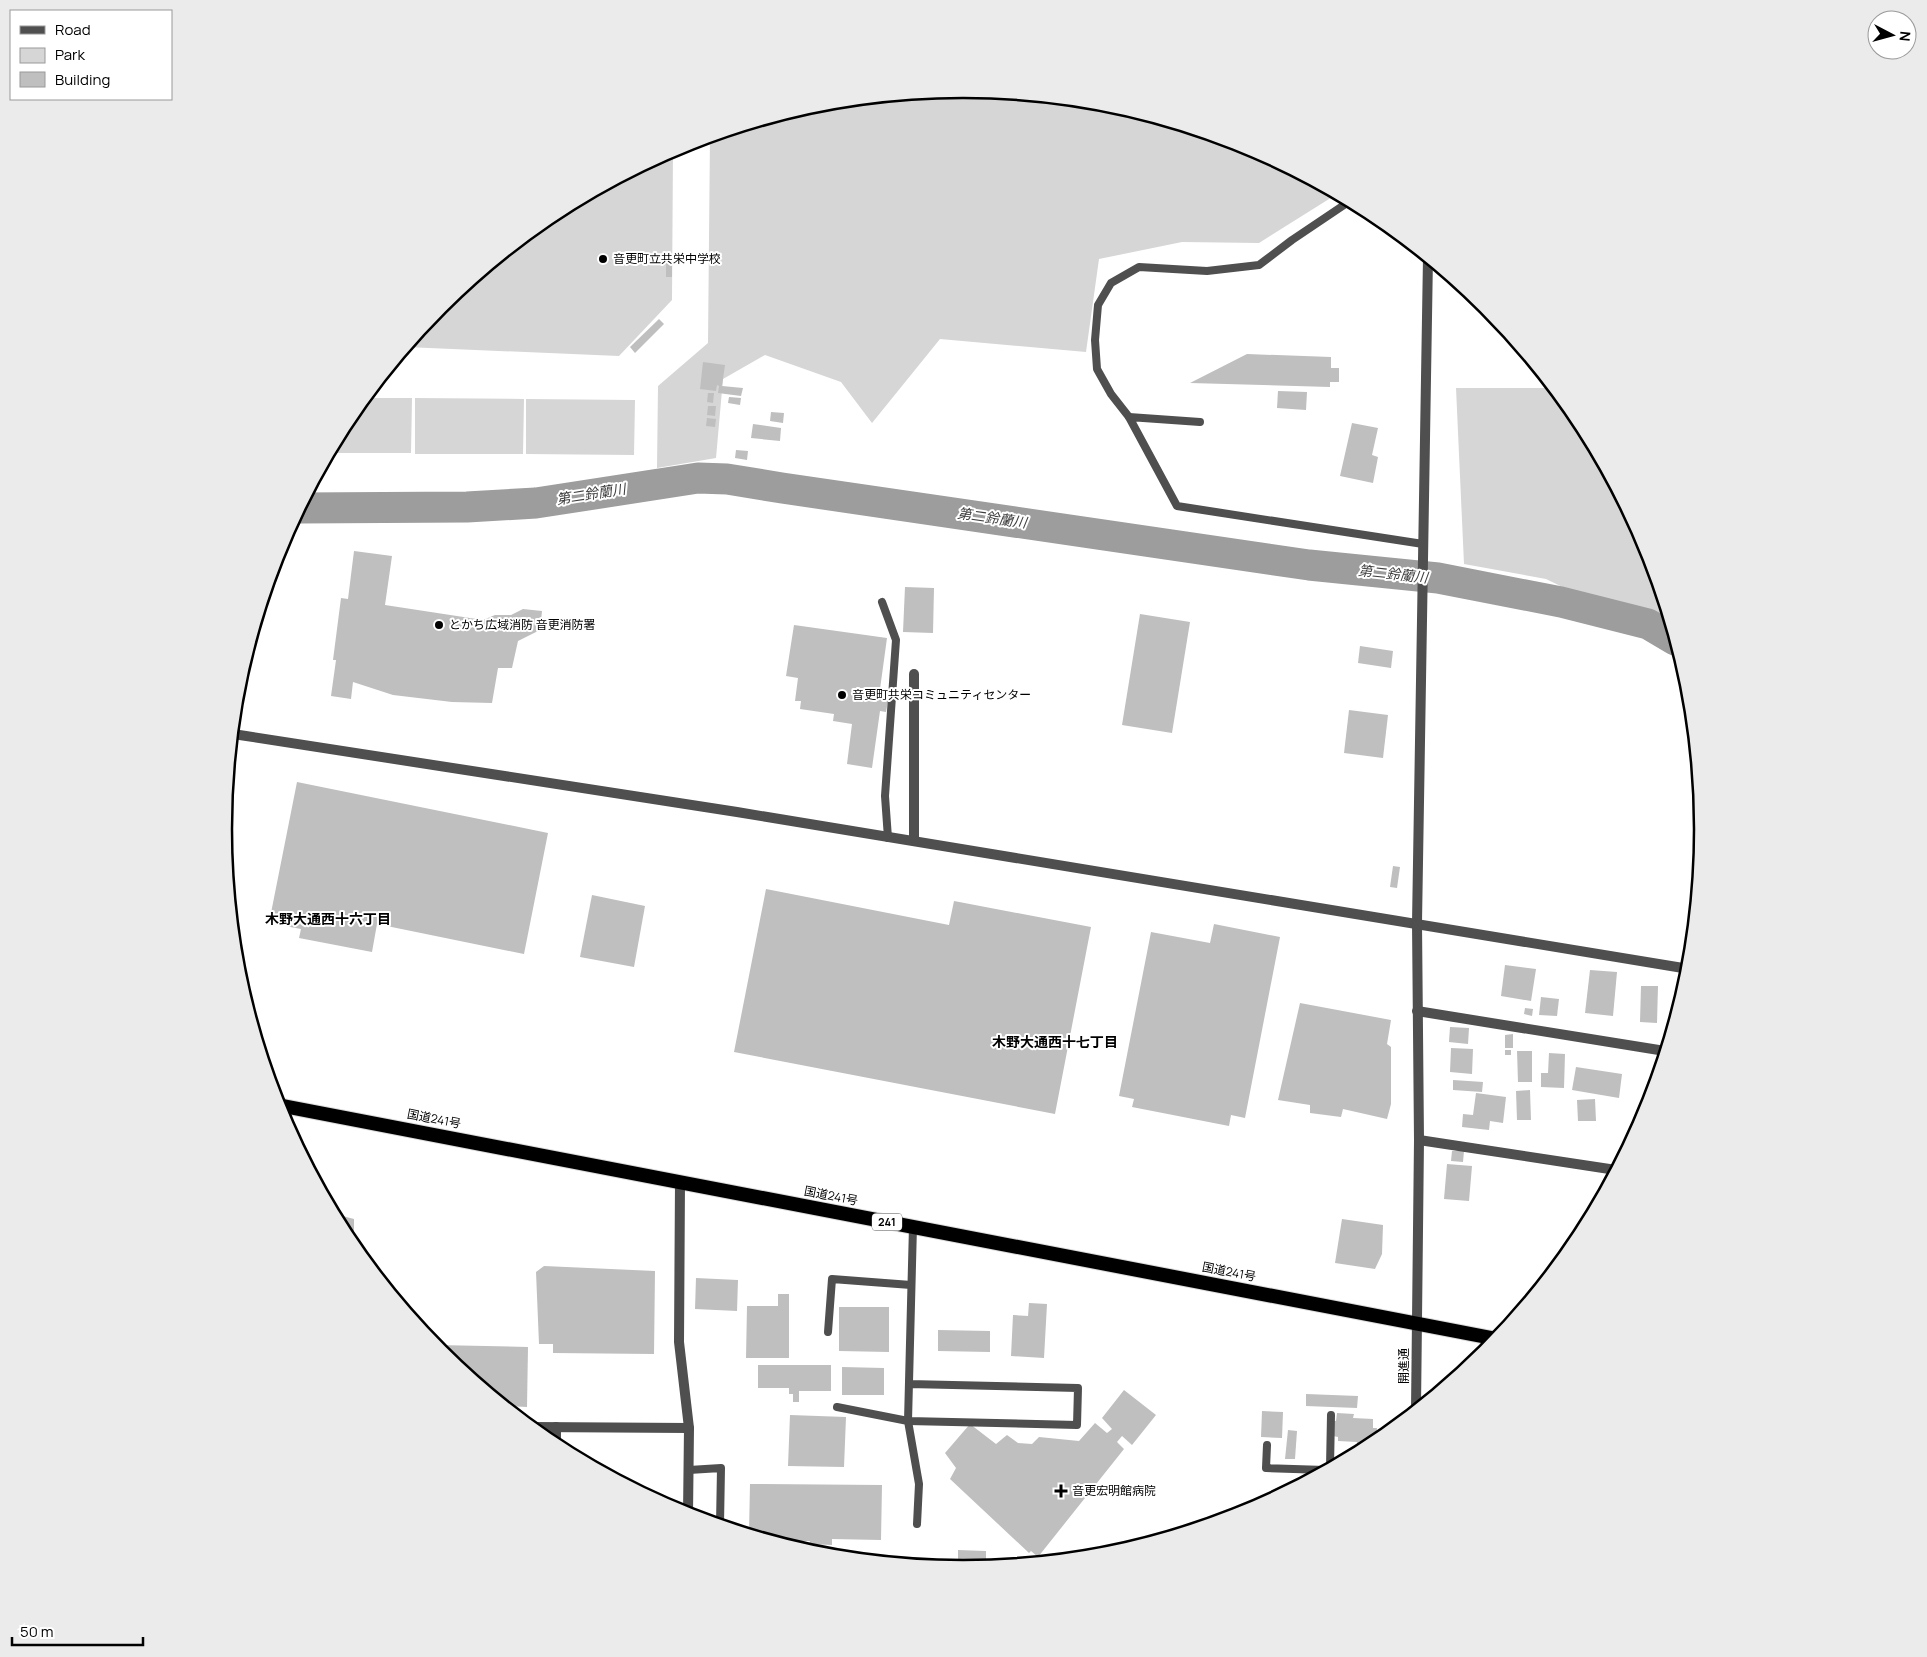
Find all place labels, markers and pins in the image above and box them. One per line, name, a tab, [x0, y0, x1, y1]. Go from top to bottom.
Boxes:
place label: 音更町立共栄中学校	[613, 250, 721, 267]
marker: 音更町立共栄中学校	[597, 253, 609, 265]
place label: とかち広域消防 音更消防署	[449, 616, 595, 633]
marker: とかち広域消防 音更消防署	[433, 619, 445, 631]
place label: 音更町共栄コミュニティセンター	[852, 686, 1031, 703]
marker: 音更町共栄コミュニティセンター	[836, 689, 848, 701]
place label: 音更宏明館病院	[1072, 1482, 1156, 1499]
marker: 音更宏明館病院	[1054, 1484, 1068, 1498]

